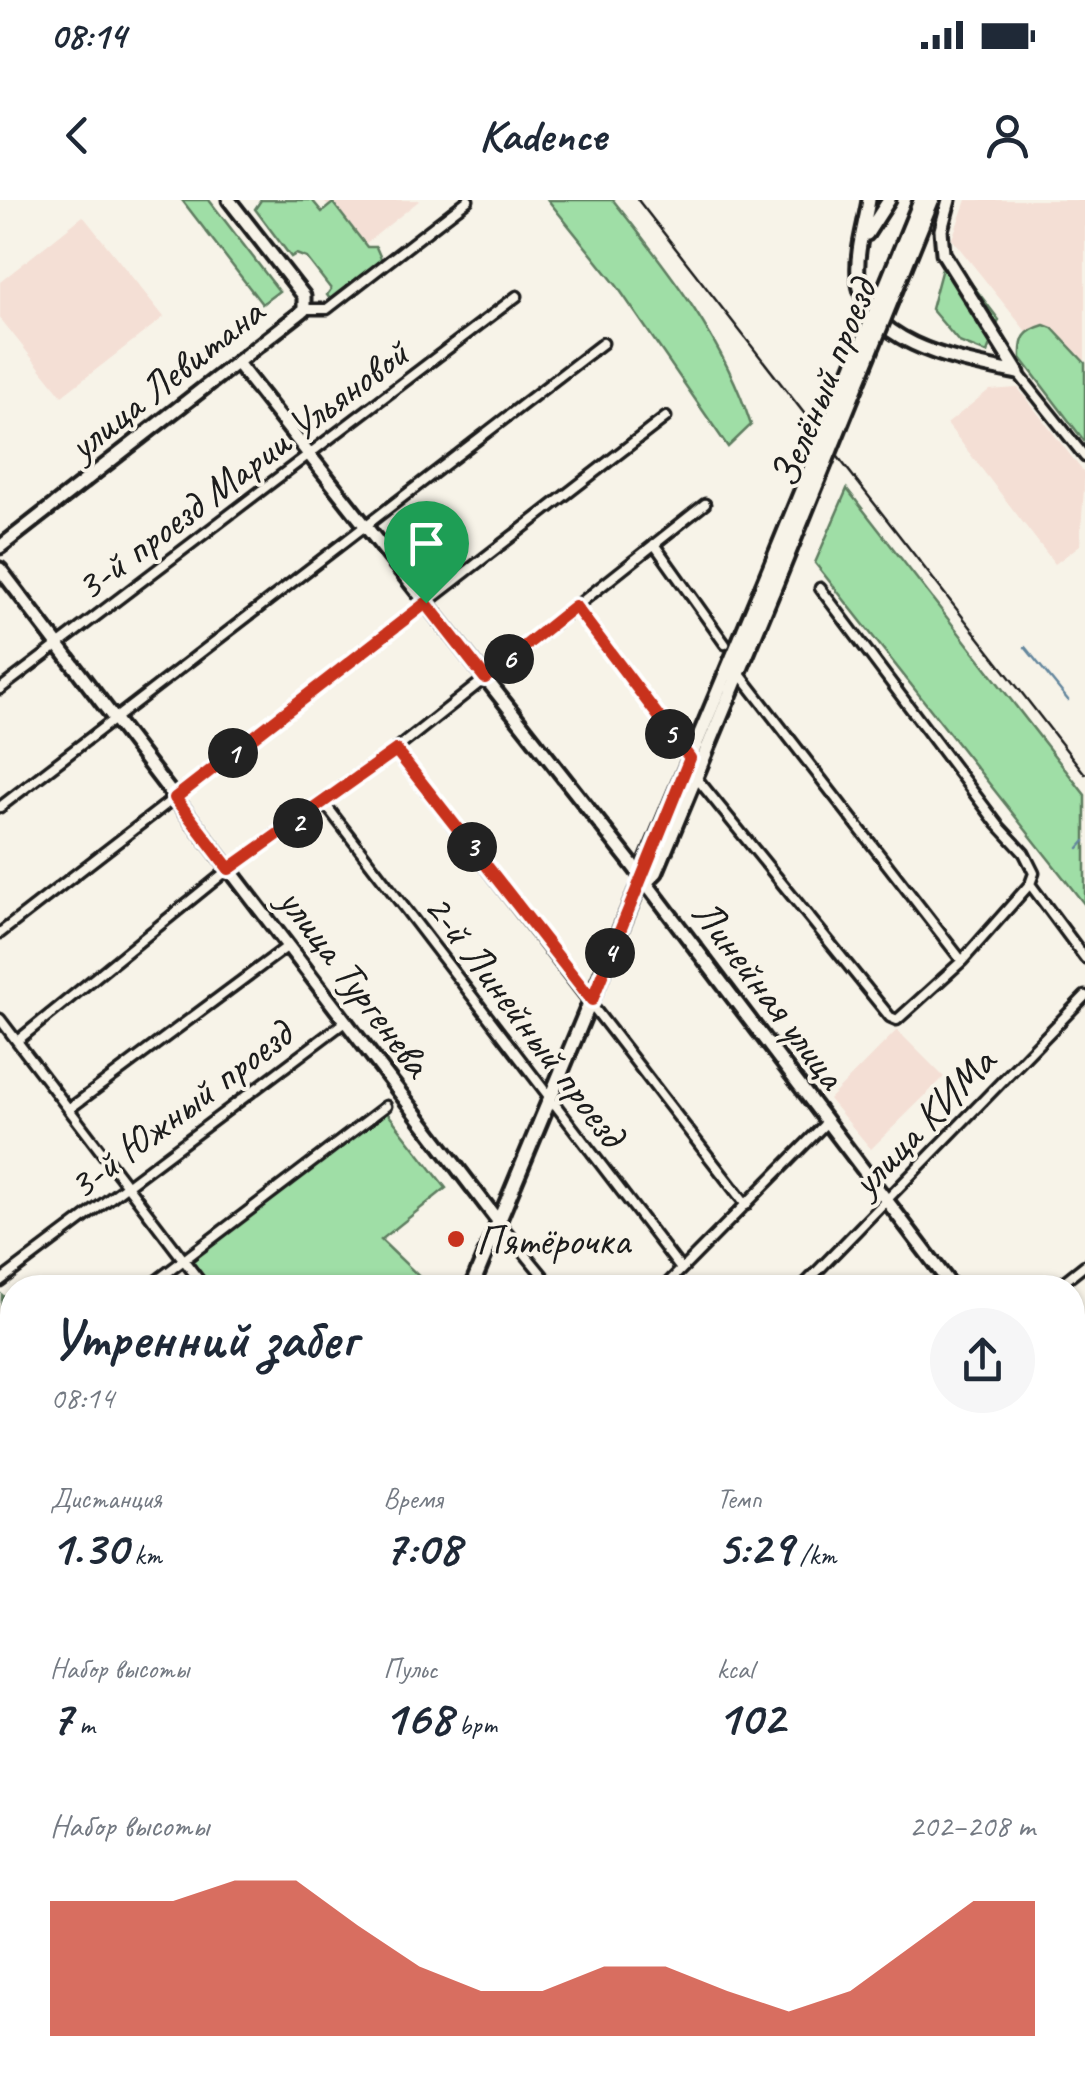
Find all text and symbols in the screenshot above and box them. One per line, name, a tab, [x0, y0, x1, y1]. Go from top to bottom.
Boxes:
text: 08:14	[50, 12, 126, 59]
text: Kadence	[479, 107, 606, 164]
icon: back	[50, 108, 105, 163]
icon: person	[980, 108, 1035, 163]
street label: Зелёный проезд	[758, 268, 891, 495]
street label: улица Левитана	[55, 285, 277, 474]
street label: 3-й проезд Марии Ульяновой	[65, 326, 421, 613]
pin	[384, 501, 469, 604]
icon: arrive	[399, 516, 454, 571]
pin: 6	[484, 634, 534, 684]
text: 6	[502, 641, 516, 676]
pin: 5	[645, 709, 695, 759]
text: 5	[664, 716, 676, 751]
pin: 1	[208, 728, 258, 778]
text: 1	[227, 735, 239, 770]
pin: 2	[273, 798, 323, 848]
text: 2	[292, 805, 304, 840]
pin: 3	[447, 822, 497, 872]
text: 3	[466, 829, 478, 864]
street label: улица Тургенева	[265, 874, 445, 1089]
street label: 2-й Линейный проезд	[412, 882, 640, 1161]
street label: Линейная улица	[680, 888, 859, 1102]
pin: 4	[585, 928, 635, 978]
text: 4	[604, 935, 616, 970]
street label: 3-й Южный проезд	[57, 1006, 306, 1212]
street label: улица КИМа	[837, 1035, 1009, 1210]
place label: Пятёрочка	[476, 1214, 633, 1267]
marker: Пятёрочка	[445, 1228, 467, 1250]
text: Утренний забег	[50, 1304, 357, 1374]
button: share	[930, 1308, 1035, 1413]
text: 08:14	[50, 1377, 114, 1418]
text: Дистанция	[50, 1481, 162, 1516]
text: Время	[383, 1481, 442, 1516]
text: Темп	[717, 1481, 762, 1516]
text: 1.30	[50, 1516, 127, 1579]
text: 7:08	[383, 1516, 461, 1579]
text: 5:29	[717, 1516, 793, 1579]
text: km	[127, 1537, 162, 1572]
text: /km	[793, 1537, 836, 1572]
text: Набор высоты	[50, 1651, 189, 1686]
text: Пульс	[383, 1651, 437, 1686]
text: kcal	[717, 1651, 754, 1686]
text: 7	[50, 1686, 72, 1749]
text: 168	[383, 1686, 452, 1749]
text: 102	[717, 1686, 784, 1749]
text: m	[72, 1707, 95, 1742]
text: bpm	[452, 1707, 497, 1742]
text: Набор высоты	[50, 1805, 209, 1846]
text: 202–208 m	[909, 1805, 1035, 1846]

